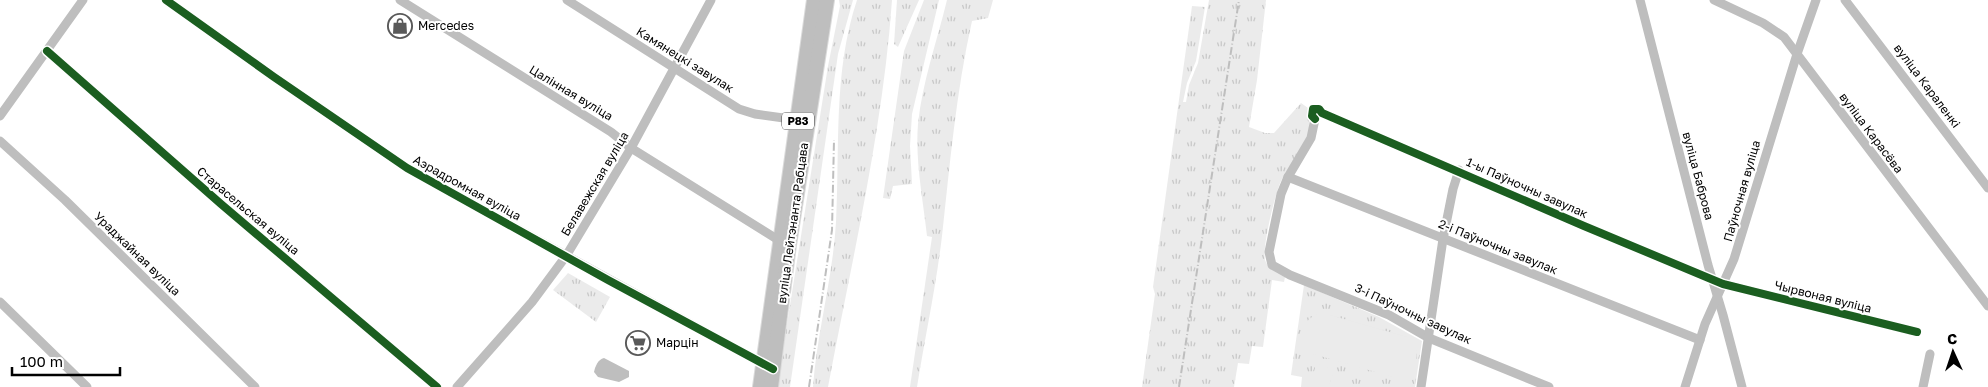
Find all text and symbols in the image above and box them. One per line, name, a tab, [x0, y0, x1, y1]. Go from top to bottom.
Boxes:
shop icon: Mercedes	[387, 13, 413, 39]
place label: Mercedes	[418, 18, 474, 33]
street label: Камянецкі завулак	[634, 23, 737, 96]
street label: вуліца Караленкі	[1891, 41, 1964, 131]
street label: Цалінная вуліца	[527, 62, 616, 123]
street label: вуліца Карасёва	[1836, 89, 1907, 176]
road number: Р83	[782, 112, 814, 130]
street label: Белавежская вуліца	[557, 129, 632, 239]
street label: вуліца Баброва	[1680, 130, 1717, 222]
street label: Паўночная вуліца	[1720, 138, 1763, 243]
street label: вуліца Лейтэнанта Рабцава	[774, 142, 811, 304]
street label: Аэрадромная вуліца	[411, 152, 524, 223]
street label: 1-ы Паўночны завулак	[1464, 154, 1590, 221]
street label: Старасельская вуліца	[194, 163, 303, 258]
street label: Ураджайная вуліца	[91, 209, 184, 299]
street label: 2-і Паўночны завулак	[1436, 216, 1560, 277]
street label: Чырвоная вуліца	[1773, 277, 1873, 316]
street label: 3-і Паўночны завулак	[1352, 280, 1474, 347]
north arrow	[1928, 327, 1978, 377]
supermarket icon: Марцін	[625, 330, 651, 356]
text: С	[1947, 330, 1958, 347]
place label: Марцін	[656, 335, 698, 350]
scale bar	[12, 344, 120, 376]
text: 100 m	[20, 352, 63, 370]

